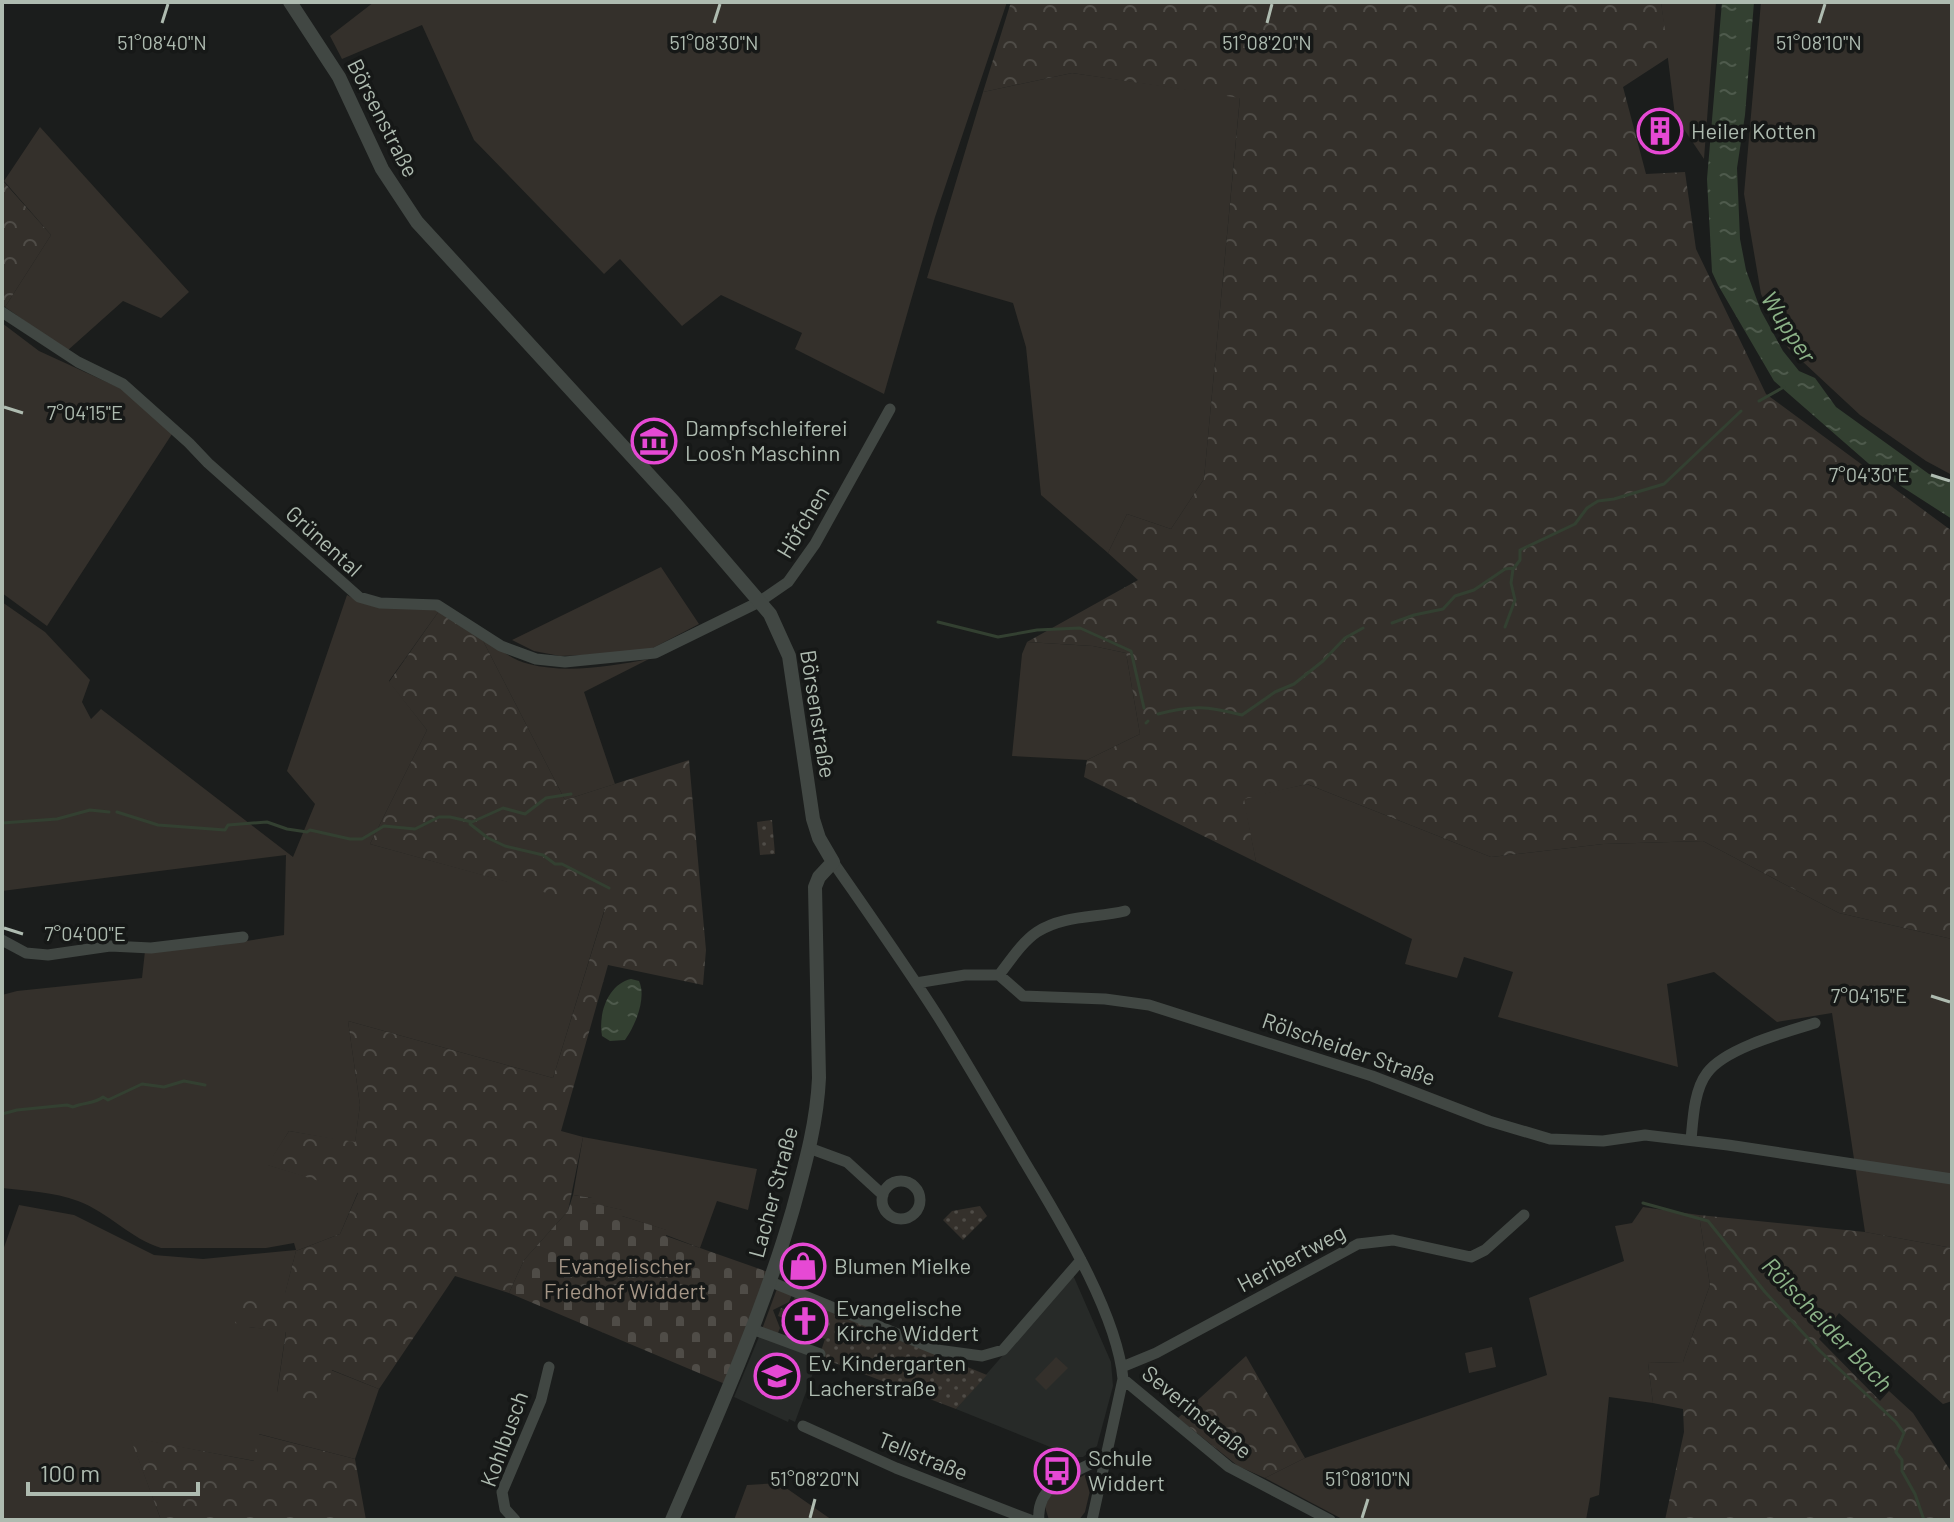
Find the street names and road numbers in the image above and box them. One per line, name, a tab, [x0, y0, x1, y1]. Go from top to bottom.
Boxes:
street label: Börsenstraße	[343, 54, 425, 181]
street label: Höfchen	[771, 481, 834, 562]
street label: Grünental	[281, 499, 368, 581]
street label: Börsenstraße	[796, 648, 842, 780]
street label: Rölscheider Straße	[1259, 1006, 1439, 1090]
street label: Lacher Straße	[742, 1123, 802, 1260]
street label: Heribertweg	[1232, 1218, 1349, 1296]
street label: Severinstraße	[1138, 1359, 1258, 1463]
street label: Kohlbusch	[474, 1387, 532, 1490]
street label: Tellstraße	[875, 1425, 972, 1485]

